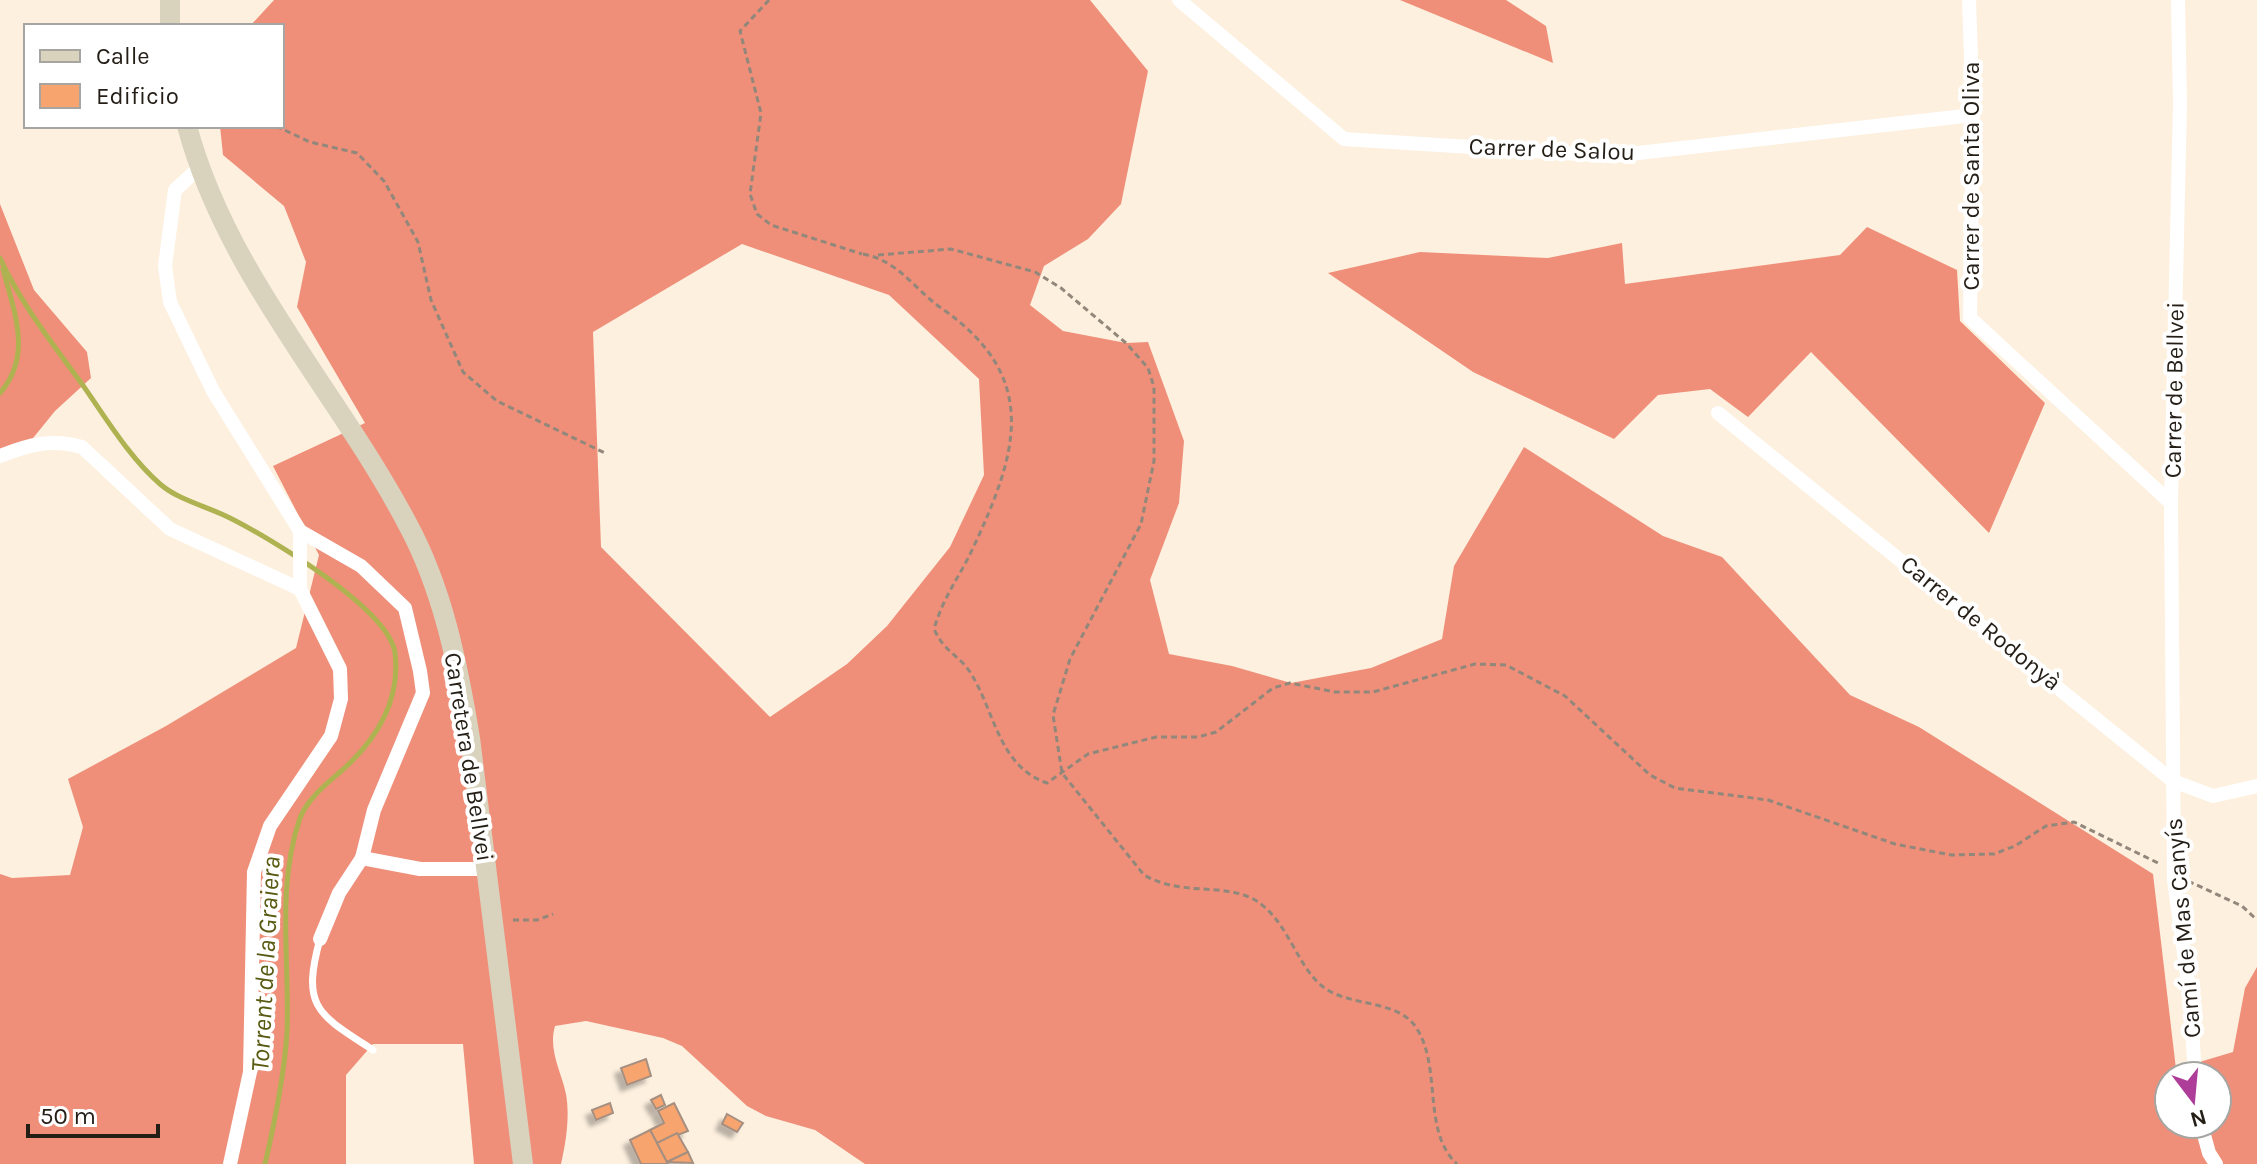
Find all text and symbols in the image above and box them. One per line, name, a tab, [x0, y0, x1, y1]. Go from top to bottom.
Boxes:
legend	[24, 24, 284, 128]
text: Calle	[96, 42, 150, 70]
street label: Carrer de Santa Oliva	[1957, 62, 1985, 291]
text: Edificio	[96, 82, 179, 110]
street label: Carrer de Salou	[1468, 132, 1636, 166]
street label: Carrer de Bellvei	[2158, 302, 2190, 478]
street label: Carrer de Rodonyà	[1895, 550, 2067, 696]
street label: Carretera de Bellvei	[439, 651, 499, 863]
street label: Camí de Mas Canyís	[2159, 817, 2207, 1039]
water label: Torrent de la Graiera	[244, 855, 287, 1073]
north arrow	[2153, 1060, 2233, 1140]
scale bar	[28, 1088, 158, 1138]
text: 50 m	[40, 1102, 96, 1130]
text: N	[2187, 1104, 2209, 1133]

